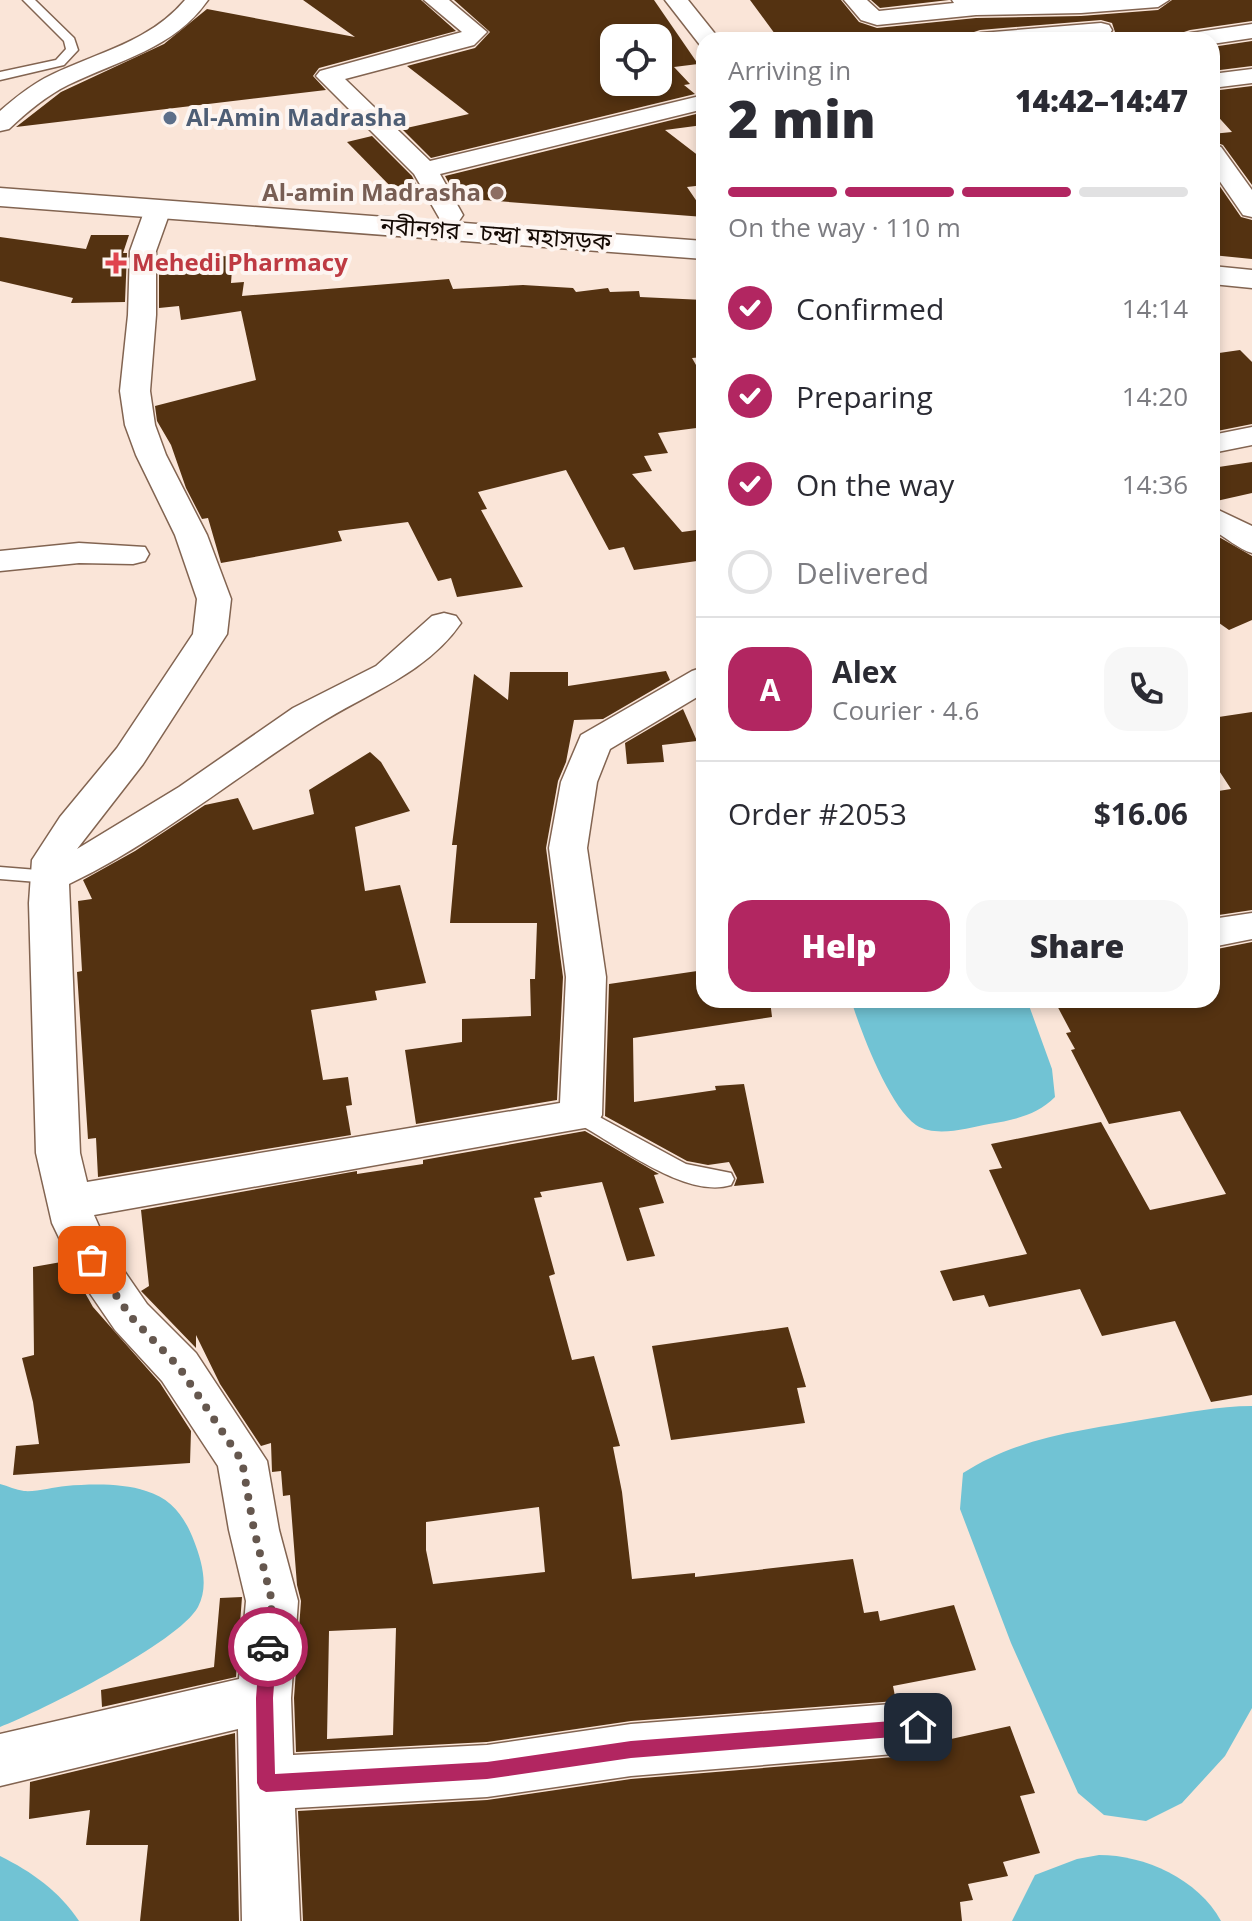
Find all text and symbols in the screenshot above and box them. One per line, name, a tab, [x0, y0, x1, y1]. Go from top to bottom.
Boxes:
map controls	[600, 24, 672, 96]
button: locate	[600, 24, 672, 96]
text: Arriving in	[728, 52, 851, 88]
text: 14:42–14:47	[1015, 80, 1188, 121]
text: 2 min	[728, 82, 876, 153]
place label: Al-Amin Madrasha	[186, 100, 407, 133]
marker: Al-Amin Madrasha	[161, 109, 179, 127]
place label: Al-amin Madrasha	[262, 175, 481, 208]
marker: Al-amin Madrasha	[488, 184, 506, 202]
street label: নবীনগর - চন্দ্রা মহাসড়ক	[379, 208, 613, 257]
text: On the way · 110 m	[728, 209, 961, 245]
place label: Mehedi Pharmacy	[132, 245, 348, 278]
marker: Mehedi Pharmacy	[107, 254, 125, 272]
icon: check	[728, 286, 772, 330]
text: Confirmed	[796, 288, 944, 329]
text: 14:14	[1122, 290, 1188, 326]
icon: check	[728, 374, 772, 418]
text: Preparing	[796, 376, 933, 417]
text: 14:20	[1122, 378, 1188, 414]
icon: check	[728, 462, 772, 506]
text: On the way	[796, 464, 954, 505]
text: 14:36	[1122, 466, 1188, 502]
text: Delivered	[796, 552, 929, 593]
button: phone	[1104, 647, 1188, 731]
text: Alex	[832, 651, 897, 692]
text: A	[760, 669, 780, 710]
text: Courier · 4.6	[832, 692, 979, 728]
text: Order #2053	[728, 793, 907, 834]
text: $16.06	[1094, 793, 1188, 834]
button: Help	[728, 900, 950, 992]
button: Share	[966, 900, 1188, 992]
pin	[58, 1226, 126, 1294]
icon: bag	[70, 1238, 114, 1282]
courier	[228, 1607, 308, 1687]
icon: car	[246, 1625, 290, 1669]
pin	[884, 1693, 952, 1761]
icon: home	[896, 1705, 940, 1749]

